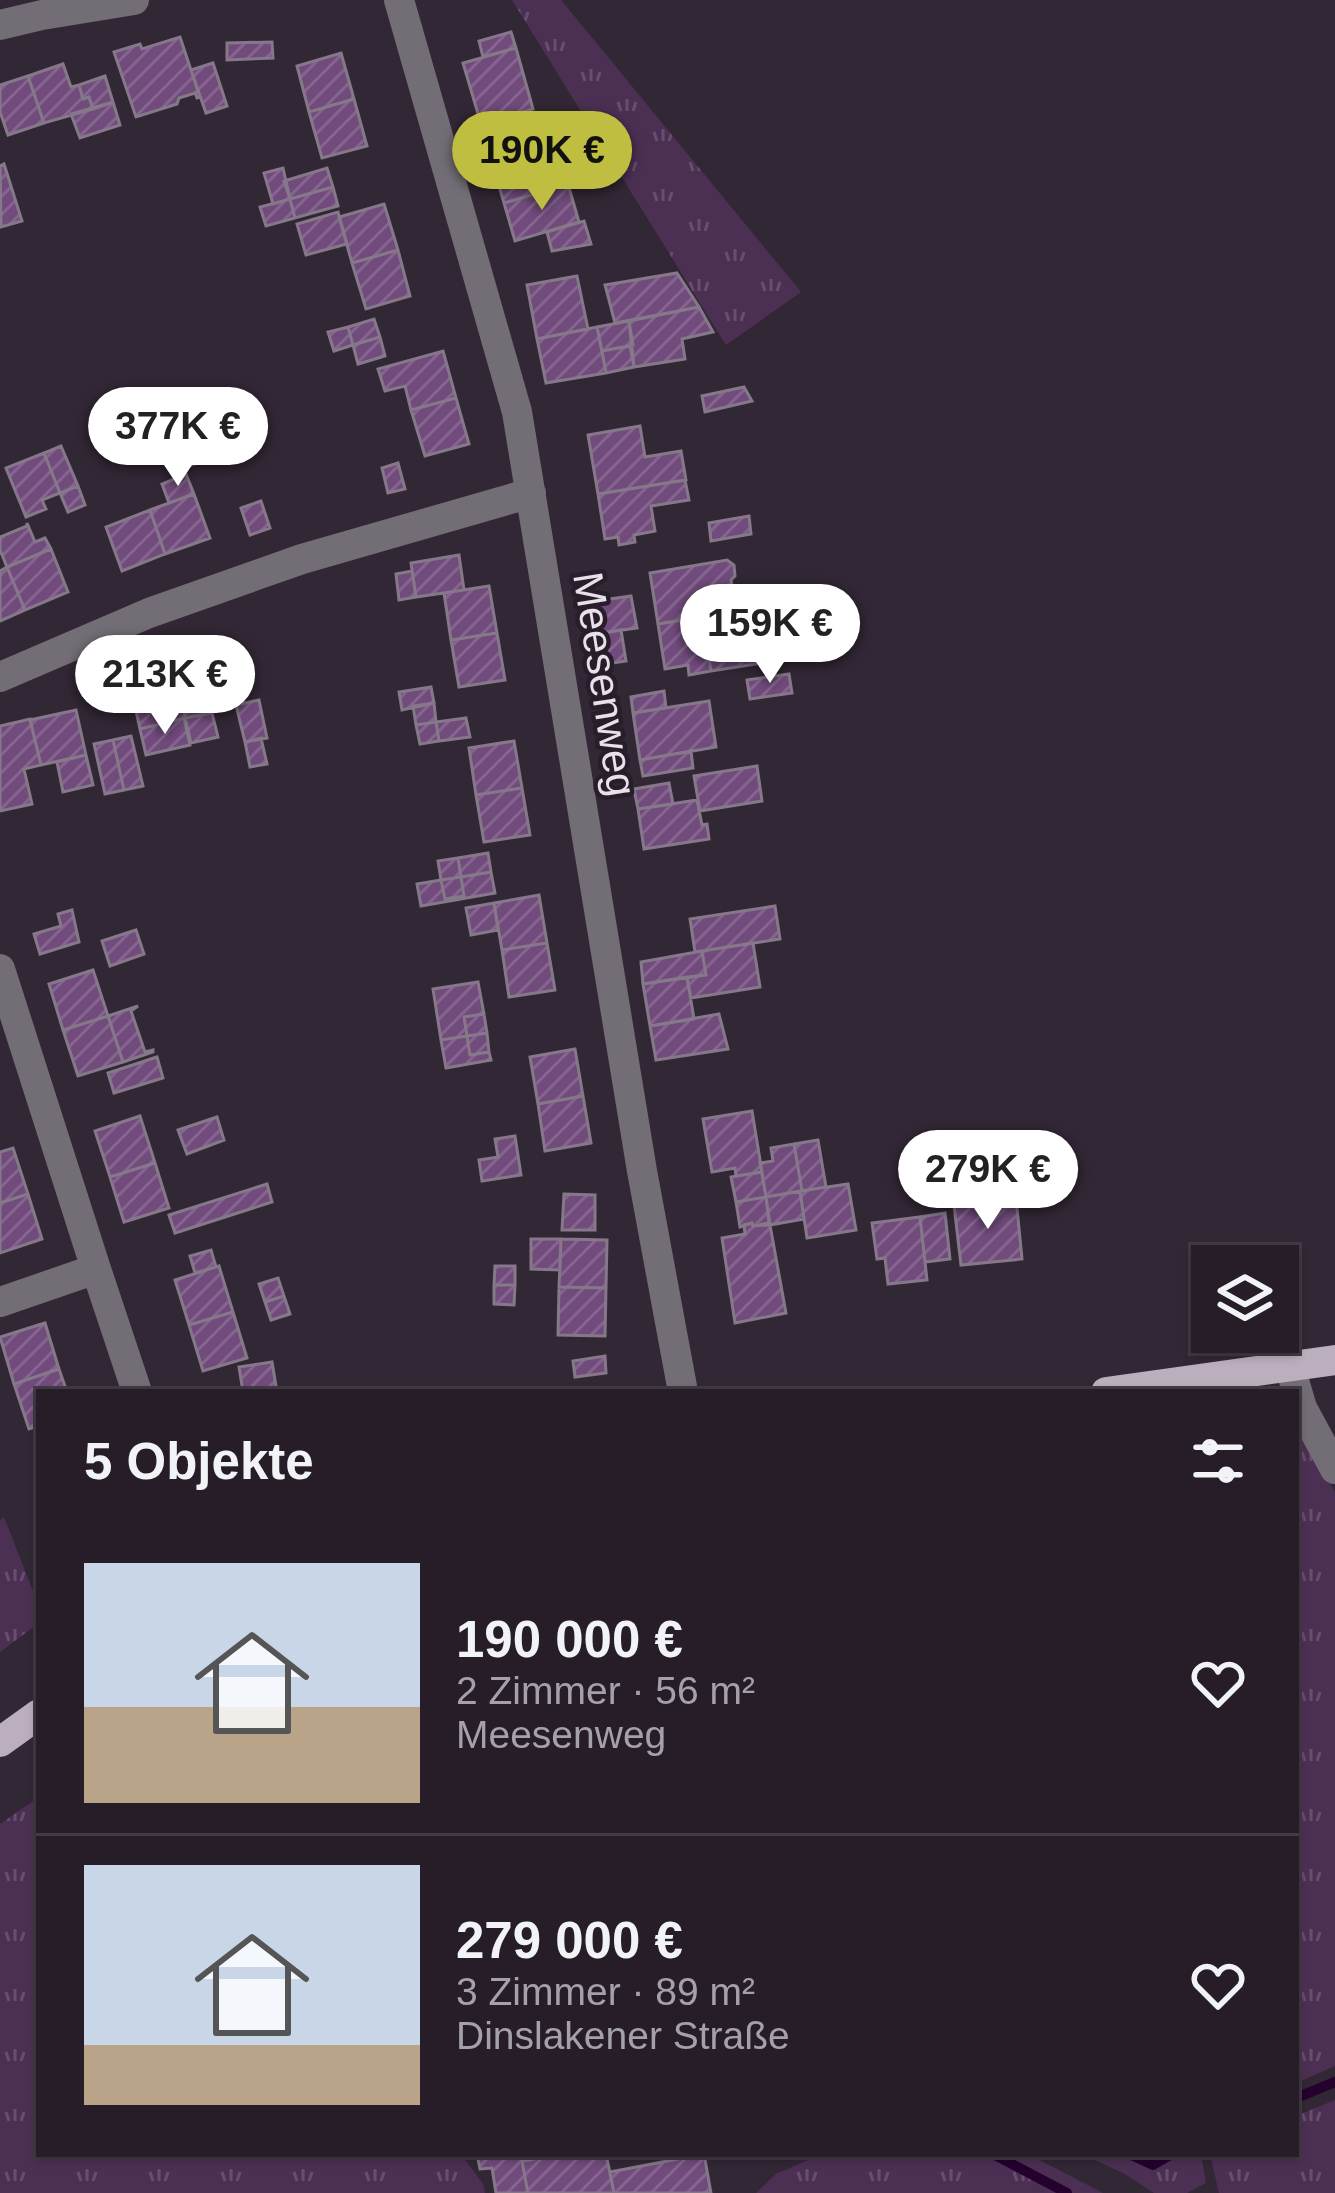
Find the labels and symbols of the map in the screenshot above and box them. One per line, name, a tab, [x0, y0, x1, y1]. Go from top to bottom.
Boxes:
pin: 190K €	[444, 111, 640, 213]
pin: 377K €	[80, 387, 276, 489]
street label: Meesenweg	[564, 568, 646, 800]
pin: 159K €	[672, 584, 868, 686]
pin: 213K €	[67, 635, 263, 737]
pin: 279K €	[890, 1130, 1086, 1232]

